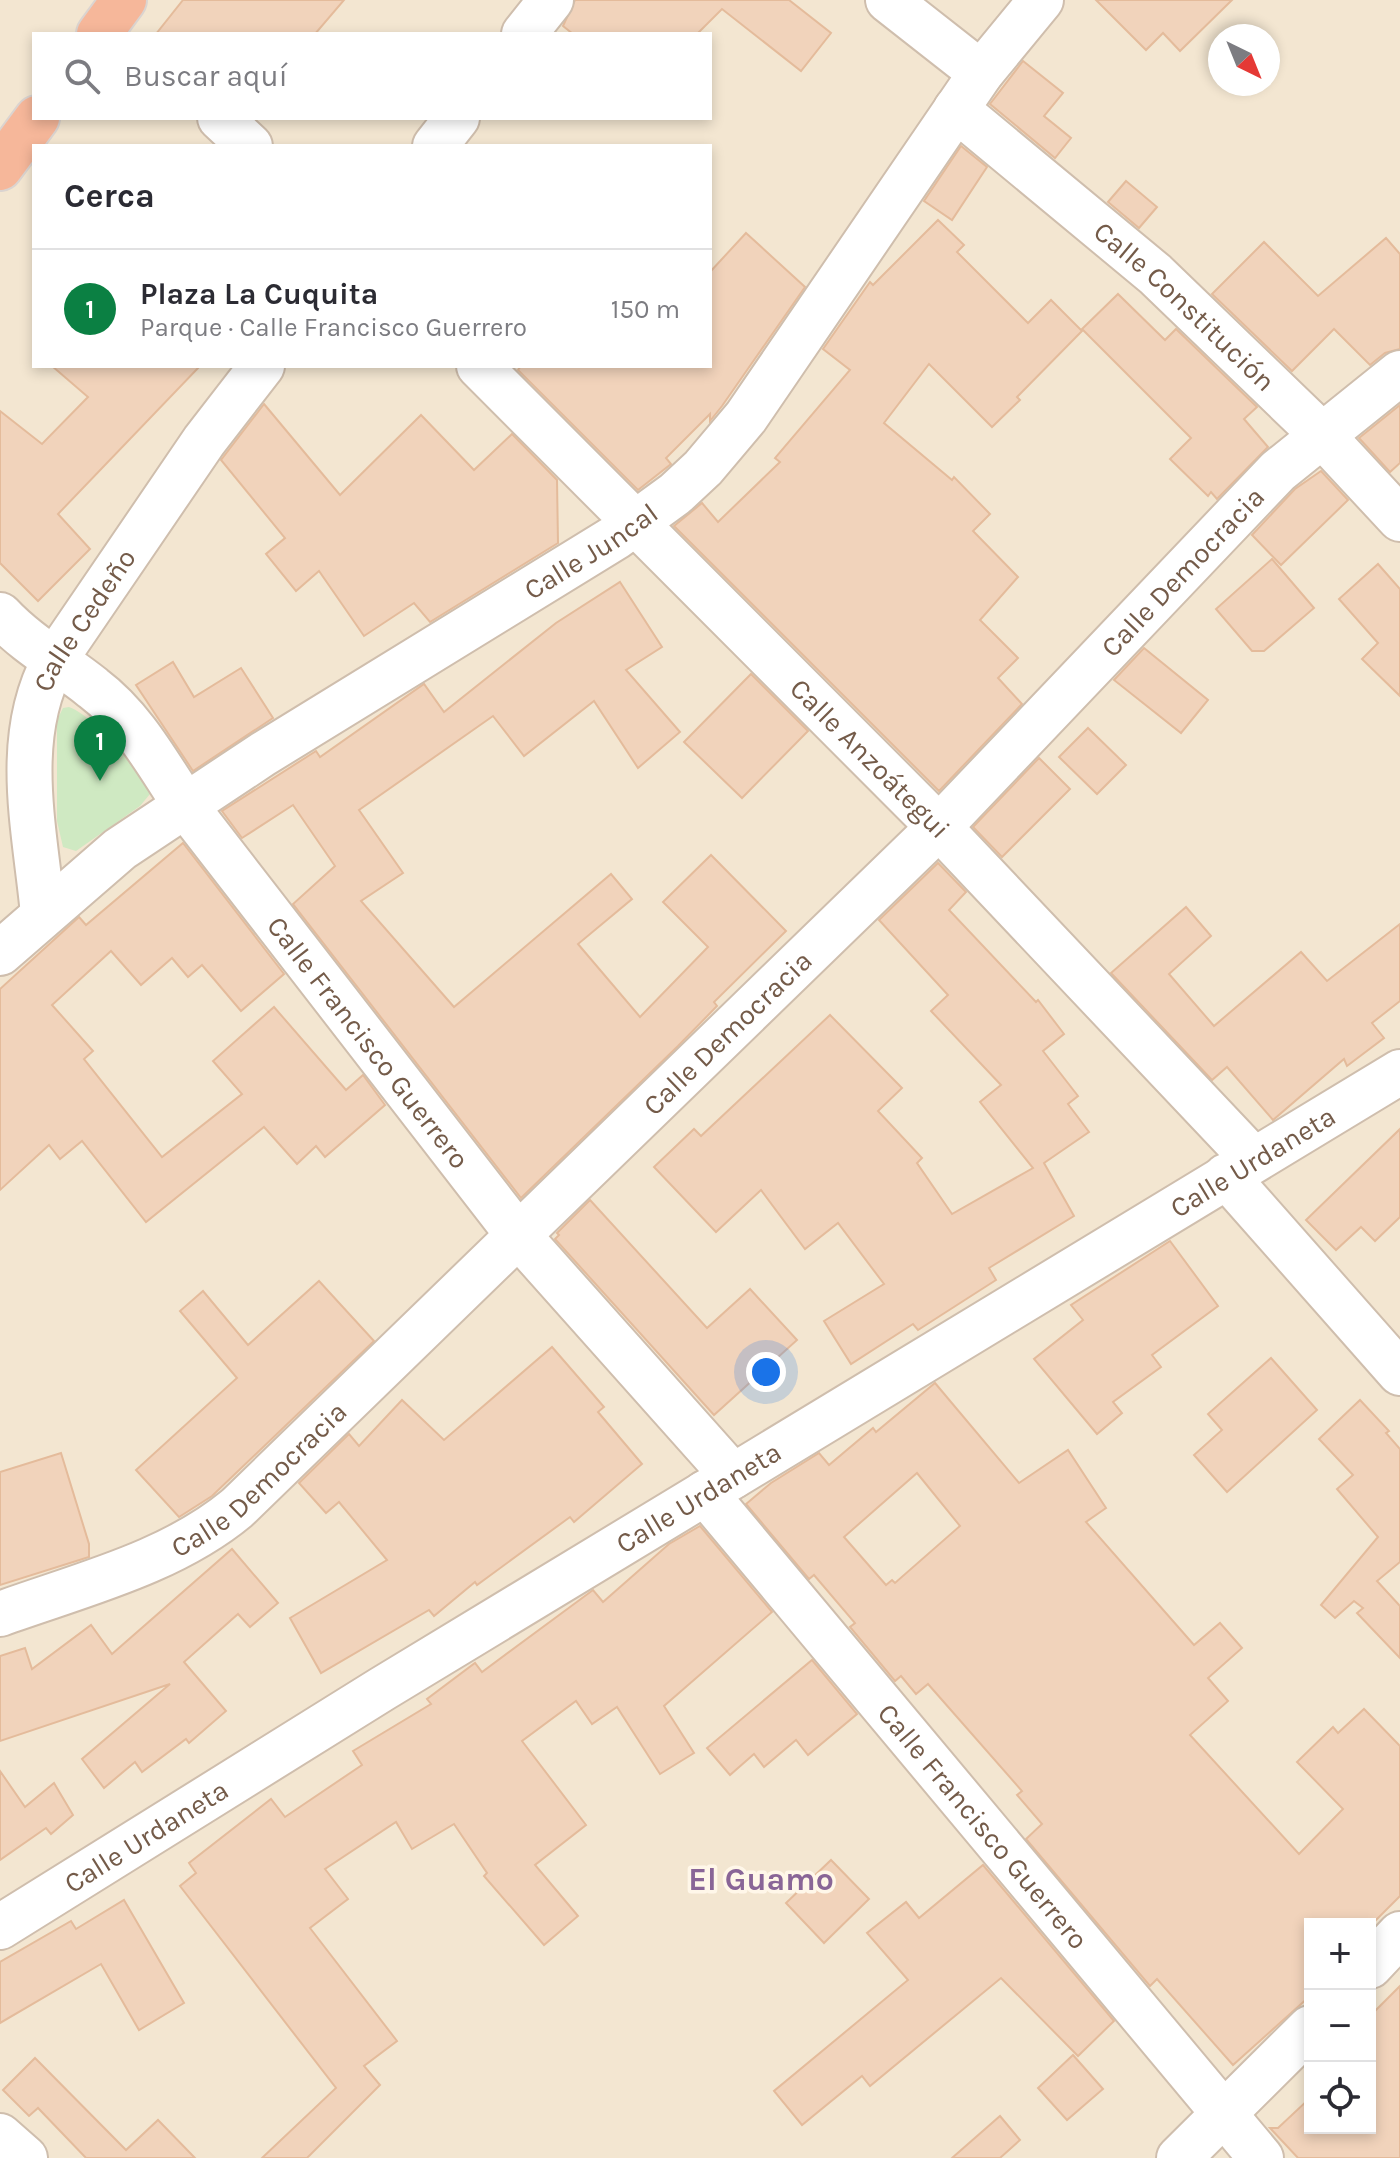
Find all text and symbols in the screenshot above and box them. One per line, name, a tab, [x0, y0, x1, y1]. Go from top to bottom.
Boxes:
north arrow	[1208, 24, 1280, 96]
search box	[32, 32, 712, 120]
icon: search	[60, 54, 104, 98]
text: Buscar aquí	[124, 58, 288, 94]
text: Cerca	[64, 176, 155, 216]
street label: Calle Constitución	[1088, 214, 1282, 398]
text: Plaza La Cuquita	[140, 276, 378, 312]
text: 1	[85, 294, 95, 325]
text: 150 m	[611, 294, 680, 325]
text: Parque · Calle Francisco Guerrero	[140, 312, 527, 343]
street label: Calle Democracia	[1094, 480, 1271, 663]
street label: Calle Juncal	[518, 496, 664, 606]
street label: Calle Cedeño	[26, 542, 142, 696]
street label: Calle Anzoátegui	[784, 671, 957, 845]
pin: 1	[74, 715, 126, 781]
street label: Calle Francisco Guerrero	[261, 910, 477, 1175]
street label: Calle Democracia	[636, 943, 818, 1122]
street label: Calle Urdaneta	[1164, 1099, 1341, 1224]
your location	[746, 1352, 786, 1392]
street label: Calle Democracia	[165, 1395, 353, 1564]
street label: Calle Urdaneta	[610, 1435, 787, 1560]
street label: Calle Francisco Guerrero	[871, 1696, 1095, 1955]
street label: Calle Urdaneta	[58, 1773, 234, 1899]
district label: El Guamo	[688, 1861, 834, 1898]
map controls	[1304, 1918, 1376, 2134]
button: +	[1304, 1918, 1376, 1990]
button: −	[1304, 1990, 1376, 2062]
button: locate	[1304, 2062, 1376, 2134]

